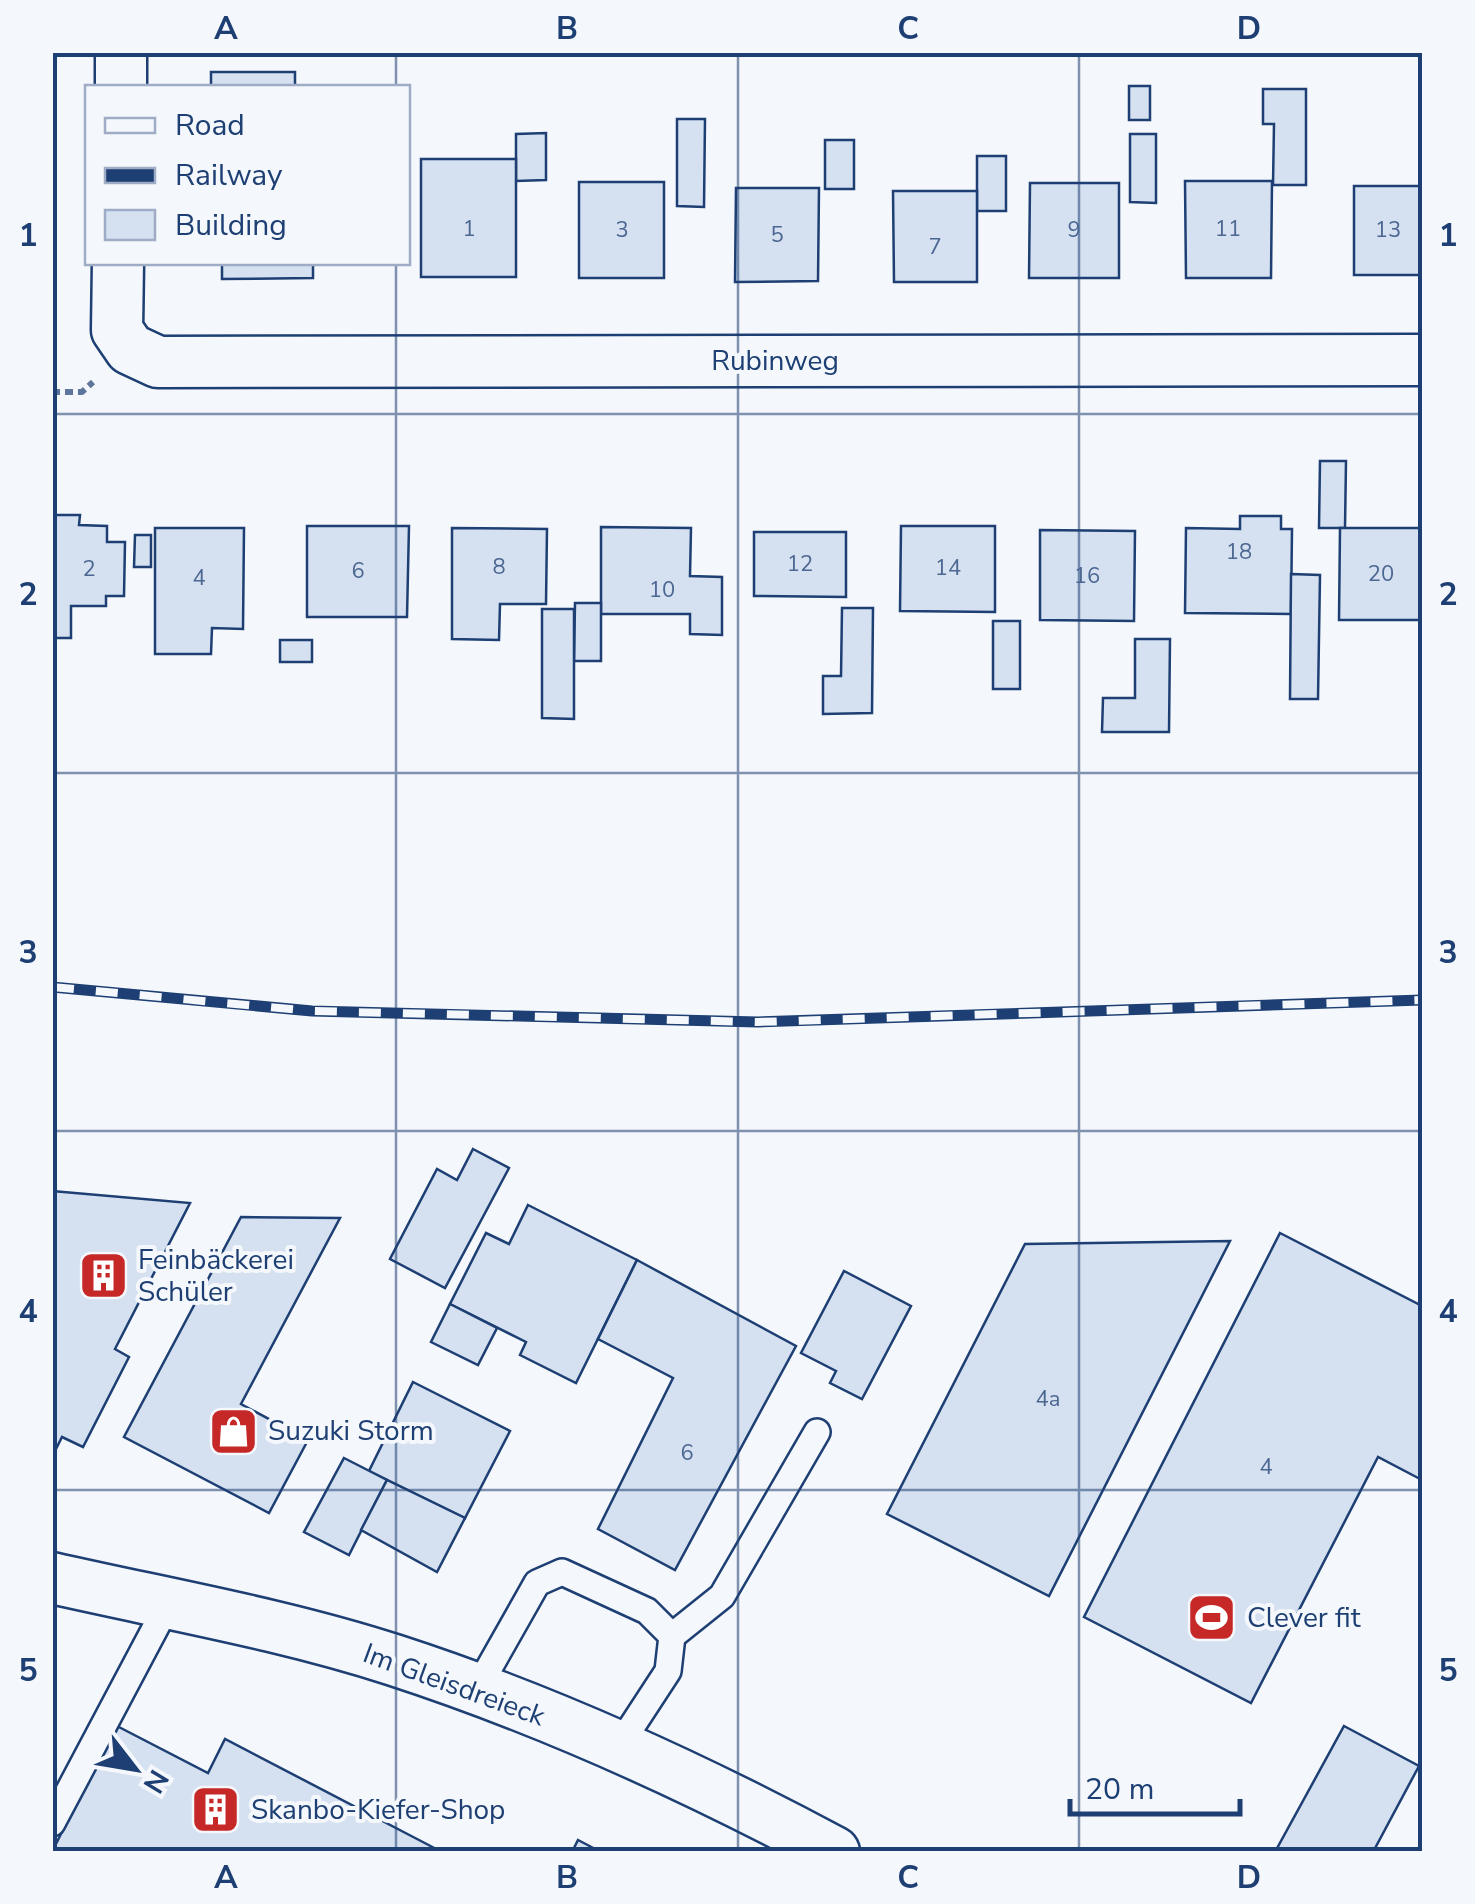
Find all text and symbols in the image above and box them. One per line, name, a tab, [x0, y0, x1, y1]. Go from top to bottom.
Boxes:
text: A	[214, 7, 238, 50]
text: B	[556, 7, 578, 50]
text: C	[897, 7, 919, 50]
text: D	[1237, 7, 1261, 50]
legend	[85, 85, 410, 265]
text: Road	[175, 105, 245, 146]
text: Railway	[175, 155, 283, 196]
text: Building	[175, 205, 287, 246]
text: 1	[18, 214, 38, 257]
house number: 1	[462, 214, 476, 244]
house number: 11	[1215, 214, 1241, 244]
text: 1	[1438, 214, 1458, 257]
house number: 3	[615, 215, 629, 245]
house number: 9	[1067, 215, 1081, 245]
house number: 13	[1375, 215, 1401, 245]
house number: 5	[770, 220, 784, 250]
house number: 7	[928, 232, 942, 262]
street label: Rubinweg	[711, 342, 839, 380]
house number: 18	[1226, 537, 1252, 567]
house number: 12	[787, 549, 813, 579]
house number: 8	[492, 552, 506, 582]
house number: 14	[935, 553, 961, 583]
house number: 2	[82, 554, 96, 584]
house number: 6	[351, 556, 365, 586]
house number: 20	[1368, 559, 1394, 589]
house number: 16	[1074, 561, 1100, 591]
house number: 4	[192, 563, 206, 593]
text: 2	[18, 573, 38, 616]
text: 2	[1438, 573, 1458, 616]
house number: 10	[649, 575, 675, 605]
text: 3	[18, 931, 38, 974]
text: 3	[1438, 931, 1458, 974]
place label: Feinbäckerei Schüler	[138, 1241, 294, 1311]
building icon: Feinbäckerei Schüler	[77, 1250, 129, 1302]
text: 4	[18, 1290, 38, 1333]
text: 4	[1438, 1290, 1458, 1333]
house number: 4a	[1036, 1384, 1060, 1414]
shop icon: Suzuki Storm	[207, 1405, 259, 1457]
place label: Suzuki Storm	[268, 1412, 434, 1450]
house number: 6	[680, 1438, 694, 1468]
house number: 4	[1259, 1452, 1273, 1482]
sports icon: Clever fit	[1186, 1592, 1238, 1644]
place label: Clever fit	[1247, 1599, 1361, 1637]
street label: Im Gleisdreieck	[358, 1634, 551, 1736]
text: 5	[18, 1649, 38, 1692]
text: 5	[1438, 1649, 1458, 1692]
north arrow	[85, 1719, 185, 1819]
scale bar	[1070, 1754, 1240, 1816]
text: N	[134, 1763, 177, 1800]
text: 20 m	[1085, 1769, 1154, 1810]
building icon: Skanbo-Kiefer-Shop	[190, 1784, 242, 1836]
place label: Skanbo-Kiefer-Shop	[251, 1791, 505, 1829]
text: A	[214, 1856, 238, 1899]
text: B	[556, 1856, 578, 1899]
text: C	[897, 1856, 919, 1899]
text: D	[1237, 1856, 1261, 1899]

